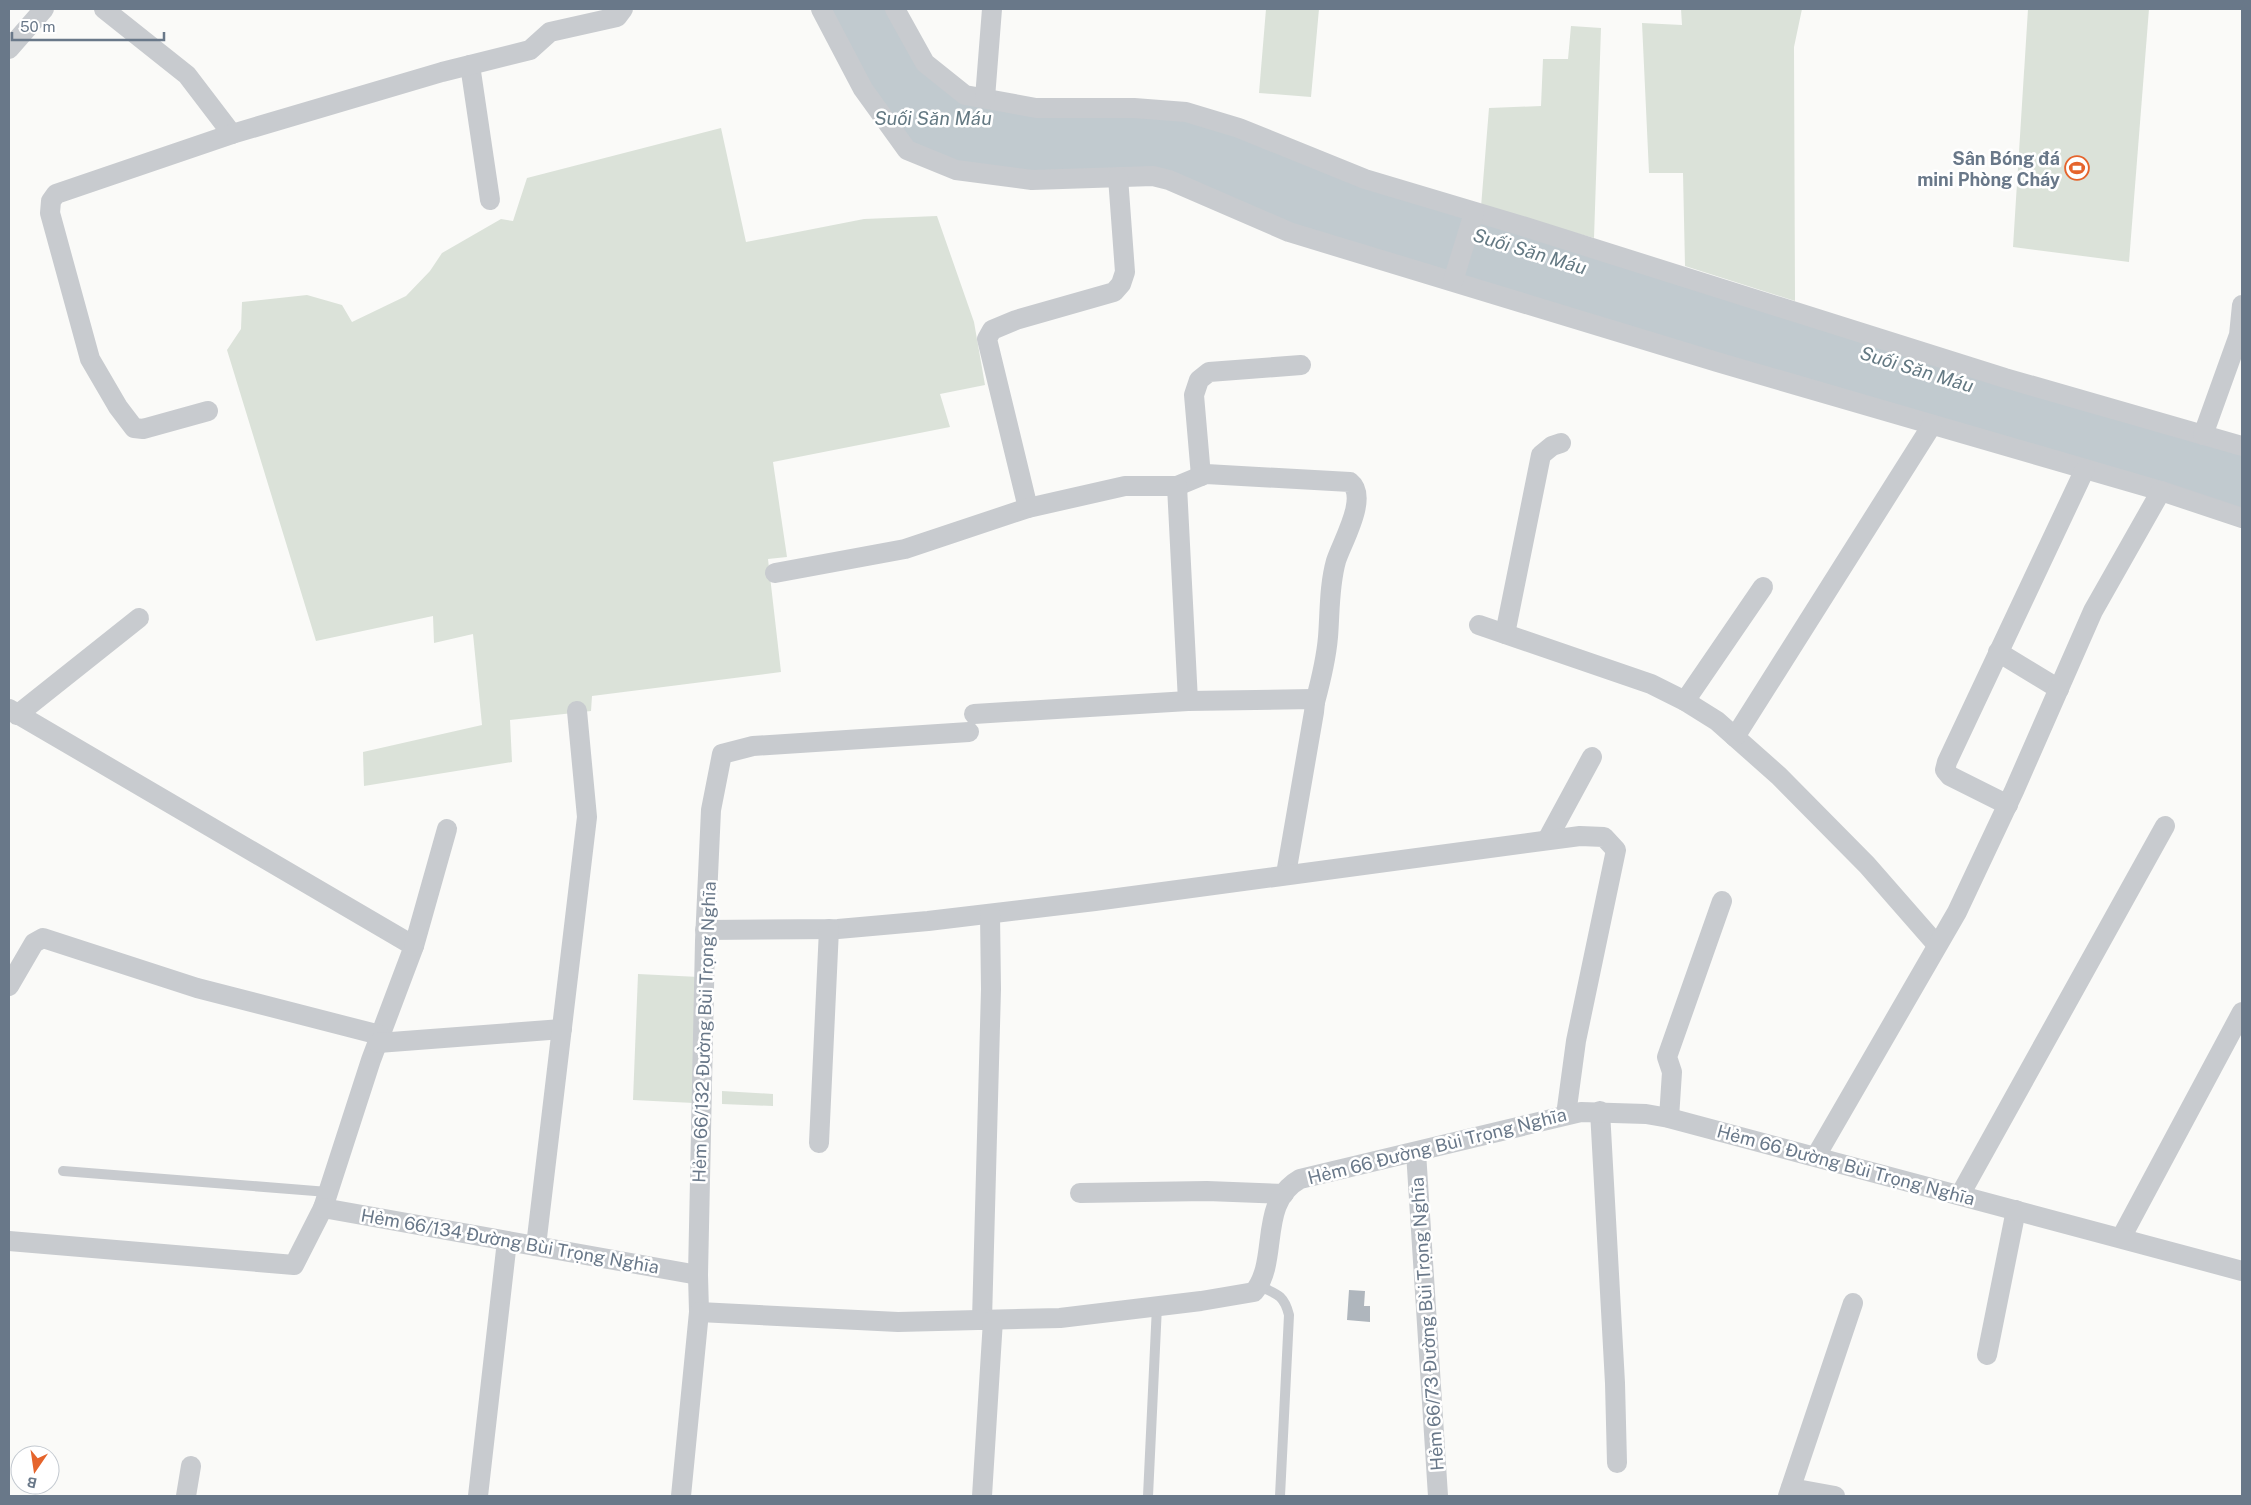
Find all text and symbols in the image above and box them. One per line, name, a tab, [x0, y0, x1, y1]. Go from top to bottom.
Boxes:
scale bar	[12, 10, 165, 42]
text: 50 m	[20, 18, 55, 35]
water label: Suối Săn Máu	[874, 107, 992, 129]
place label: Sân Bóng đá mini Phòng Cháy	[1917, 148, 2060, 190]
sports icon: Sân Bóng đá mini Phòng Cháy	[2064, 155, 2090, 181]
water label: Suối Săn Máu	[1471, 223, 1589, 279]
water label: Suối Săn Máu	[1858, 341, 1976, 397]
street label: Hẻm 66/132 Đường Bùi Trọng Nghĩa	[688, 881, 720, 1183]
street label: Hẻm 66 Đường Bùi Trọng Nghĩa	[1305, 1104, 1569, 1188]
street label: Hẻm 66 Đường Bùi Trọng Nghĩa	[1715, 1120, 1977, 1210]
street label: Hẻm 66/73 Đường Bùi Trọng Nghĩa	[1406, 1177, 1448, 1471]
street label: Hẻm 66/134 Đường Bùi Trọng Nghĩa	[359, 1204, 661, 1278]
north arrow	[10, 1445, 60, 1495]
text: B	[26, 1474, 39, 1492]

